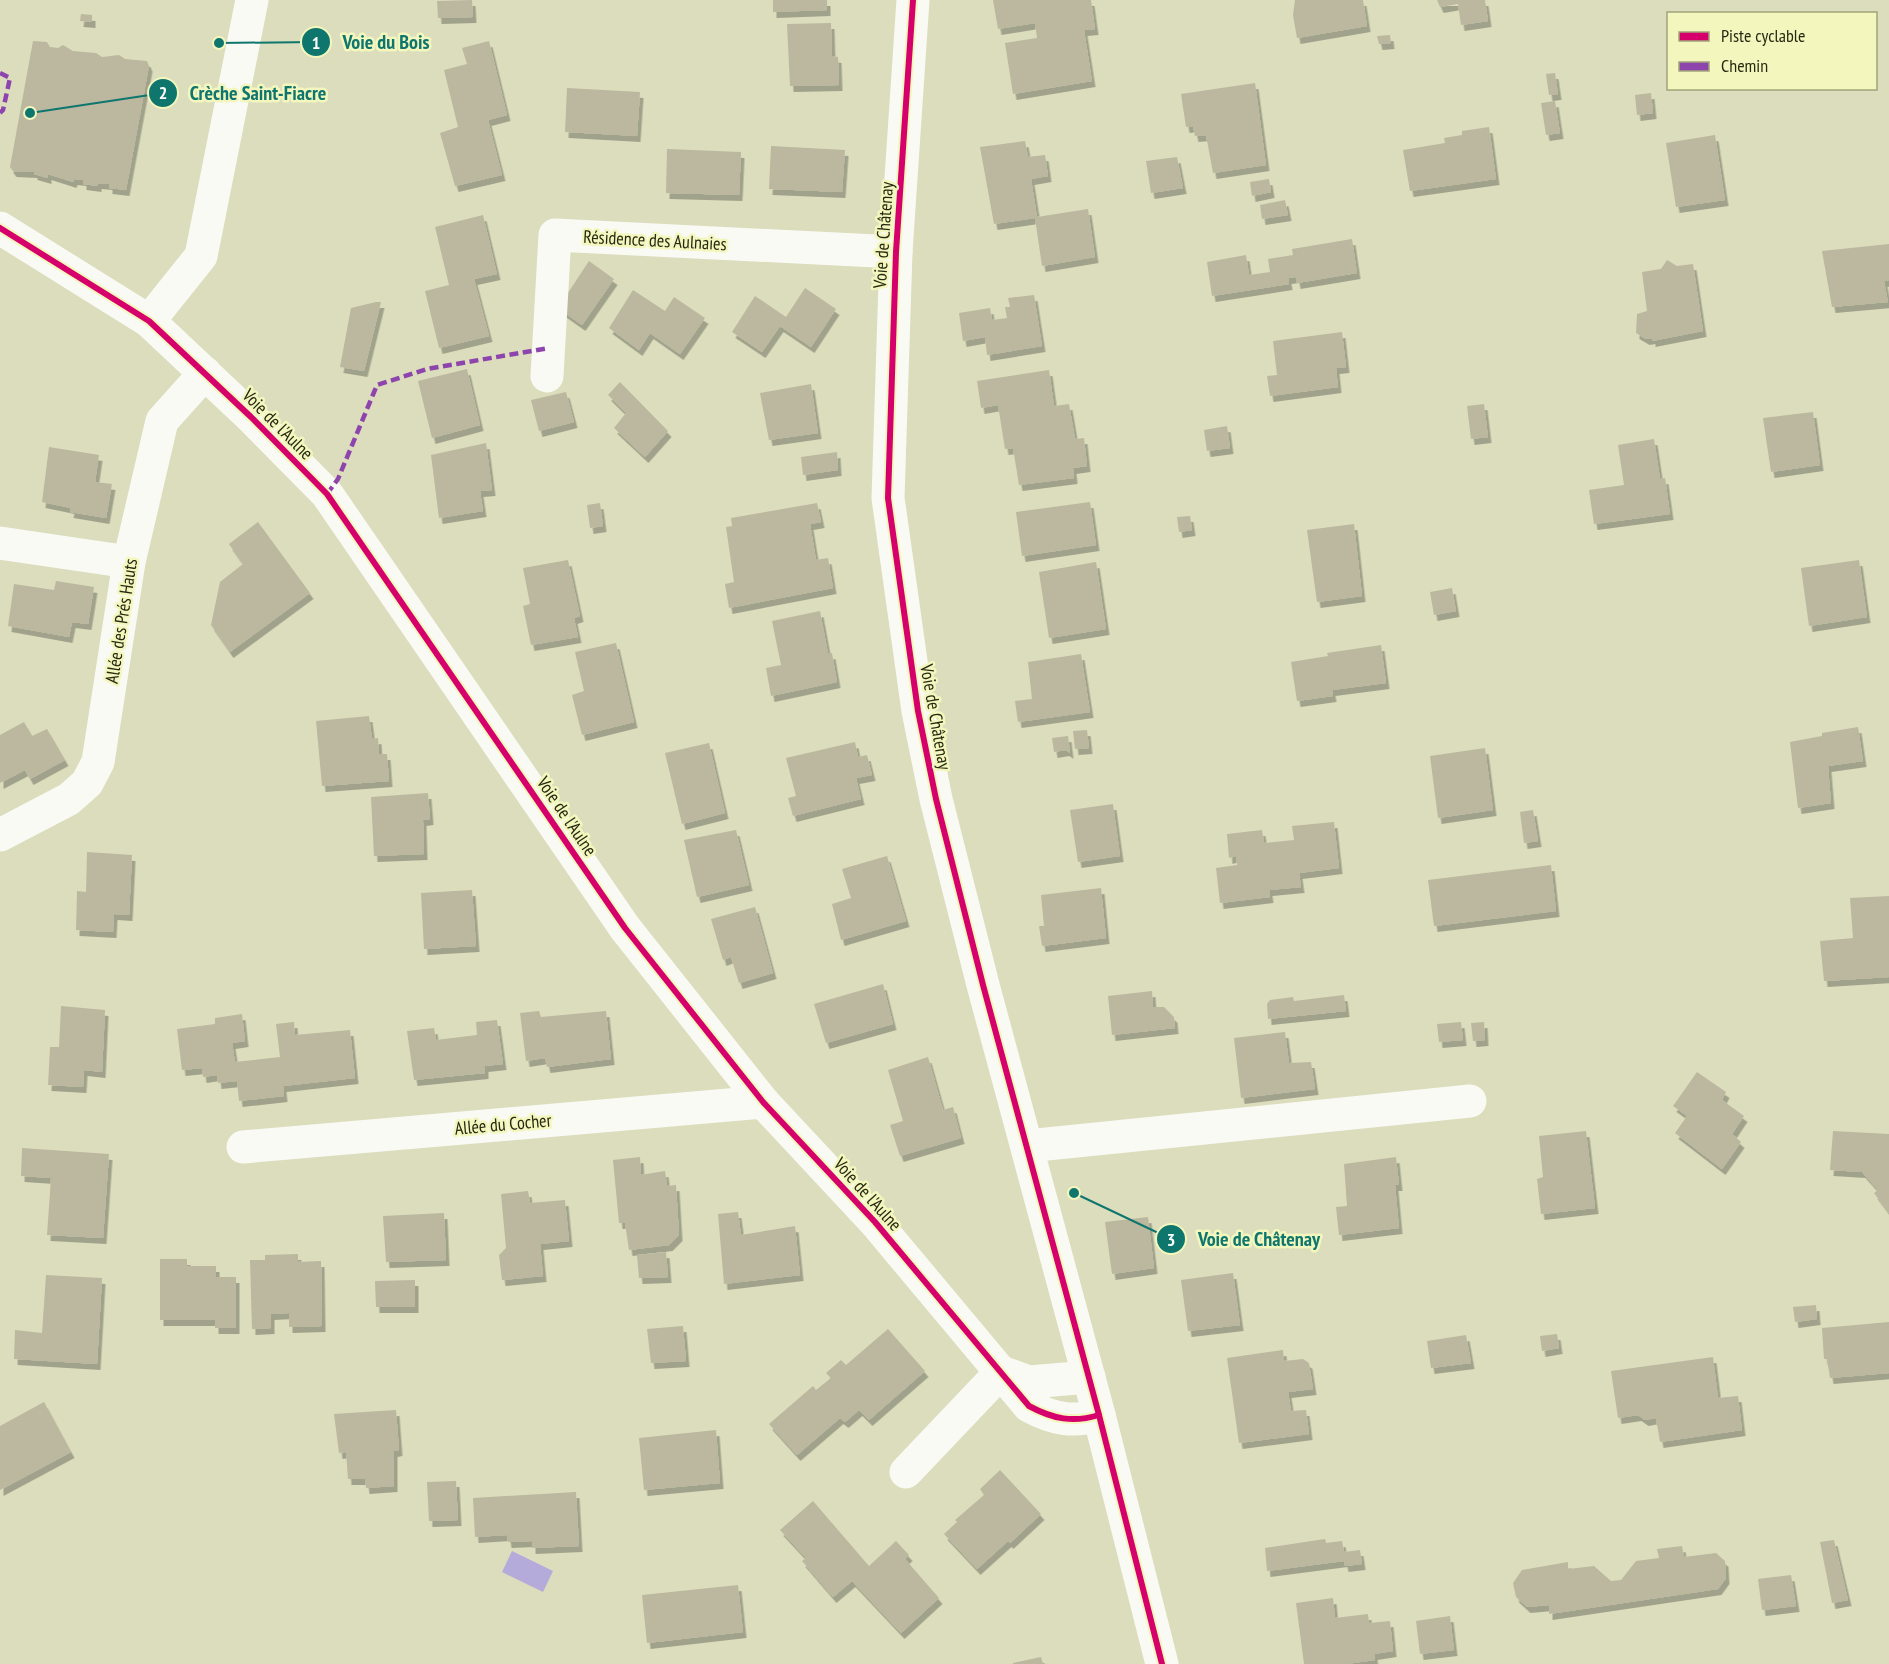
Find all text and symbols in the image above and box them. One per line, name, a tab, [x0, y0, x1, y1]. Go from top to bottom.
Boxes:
legend	[1667, 12, 1877, 90]
callout: Voie du Bois	[301, 23, 442, 61]
text: Piste cyclable	[1721, 24, 1805, 47]
text: Voie du Bois	[342, 29, 429, 55]
text: 1	[312, 31, 320, 54]
text: Chemin	[1721, 54, 1768, 77]
callout: Crèche Saint-Fiacre	[148, 74, 338, 112]
text: Crèche Saint-Fiacre	[190, 80, 326, 106]
text: 2	[159, 81, 167, 104]
street label: Voie de Châtenay	[868, 181, 898, 290]
street label: Résidence des Aulnaies	[583, 225, 727, 255]
street label: Voie de l'Aulne	[237, 383, 318, 464]
street label: Allée des Prés Hauts	[100, 557, 142, 685]
street label: Voie de Châtenay	[915, 661, 957, 772]
street label: Voie de l'Aulne	[531, 771, 602, 860]
street label: Allée du Cocher	[454, 1108, 552, 1140]
street label: Voie de l'Aulne	[828, 1152, 907, 1235]
callout: Voie de Châtenay	[1156, 1220, 1333, 1258]
text: Voie de Châtenay	[1197, 1226, 1321, 1252]
text: 3	[1167, 1228, 1175, 1251]

